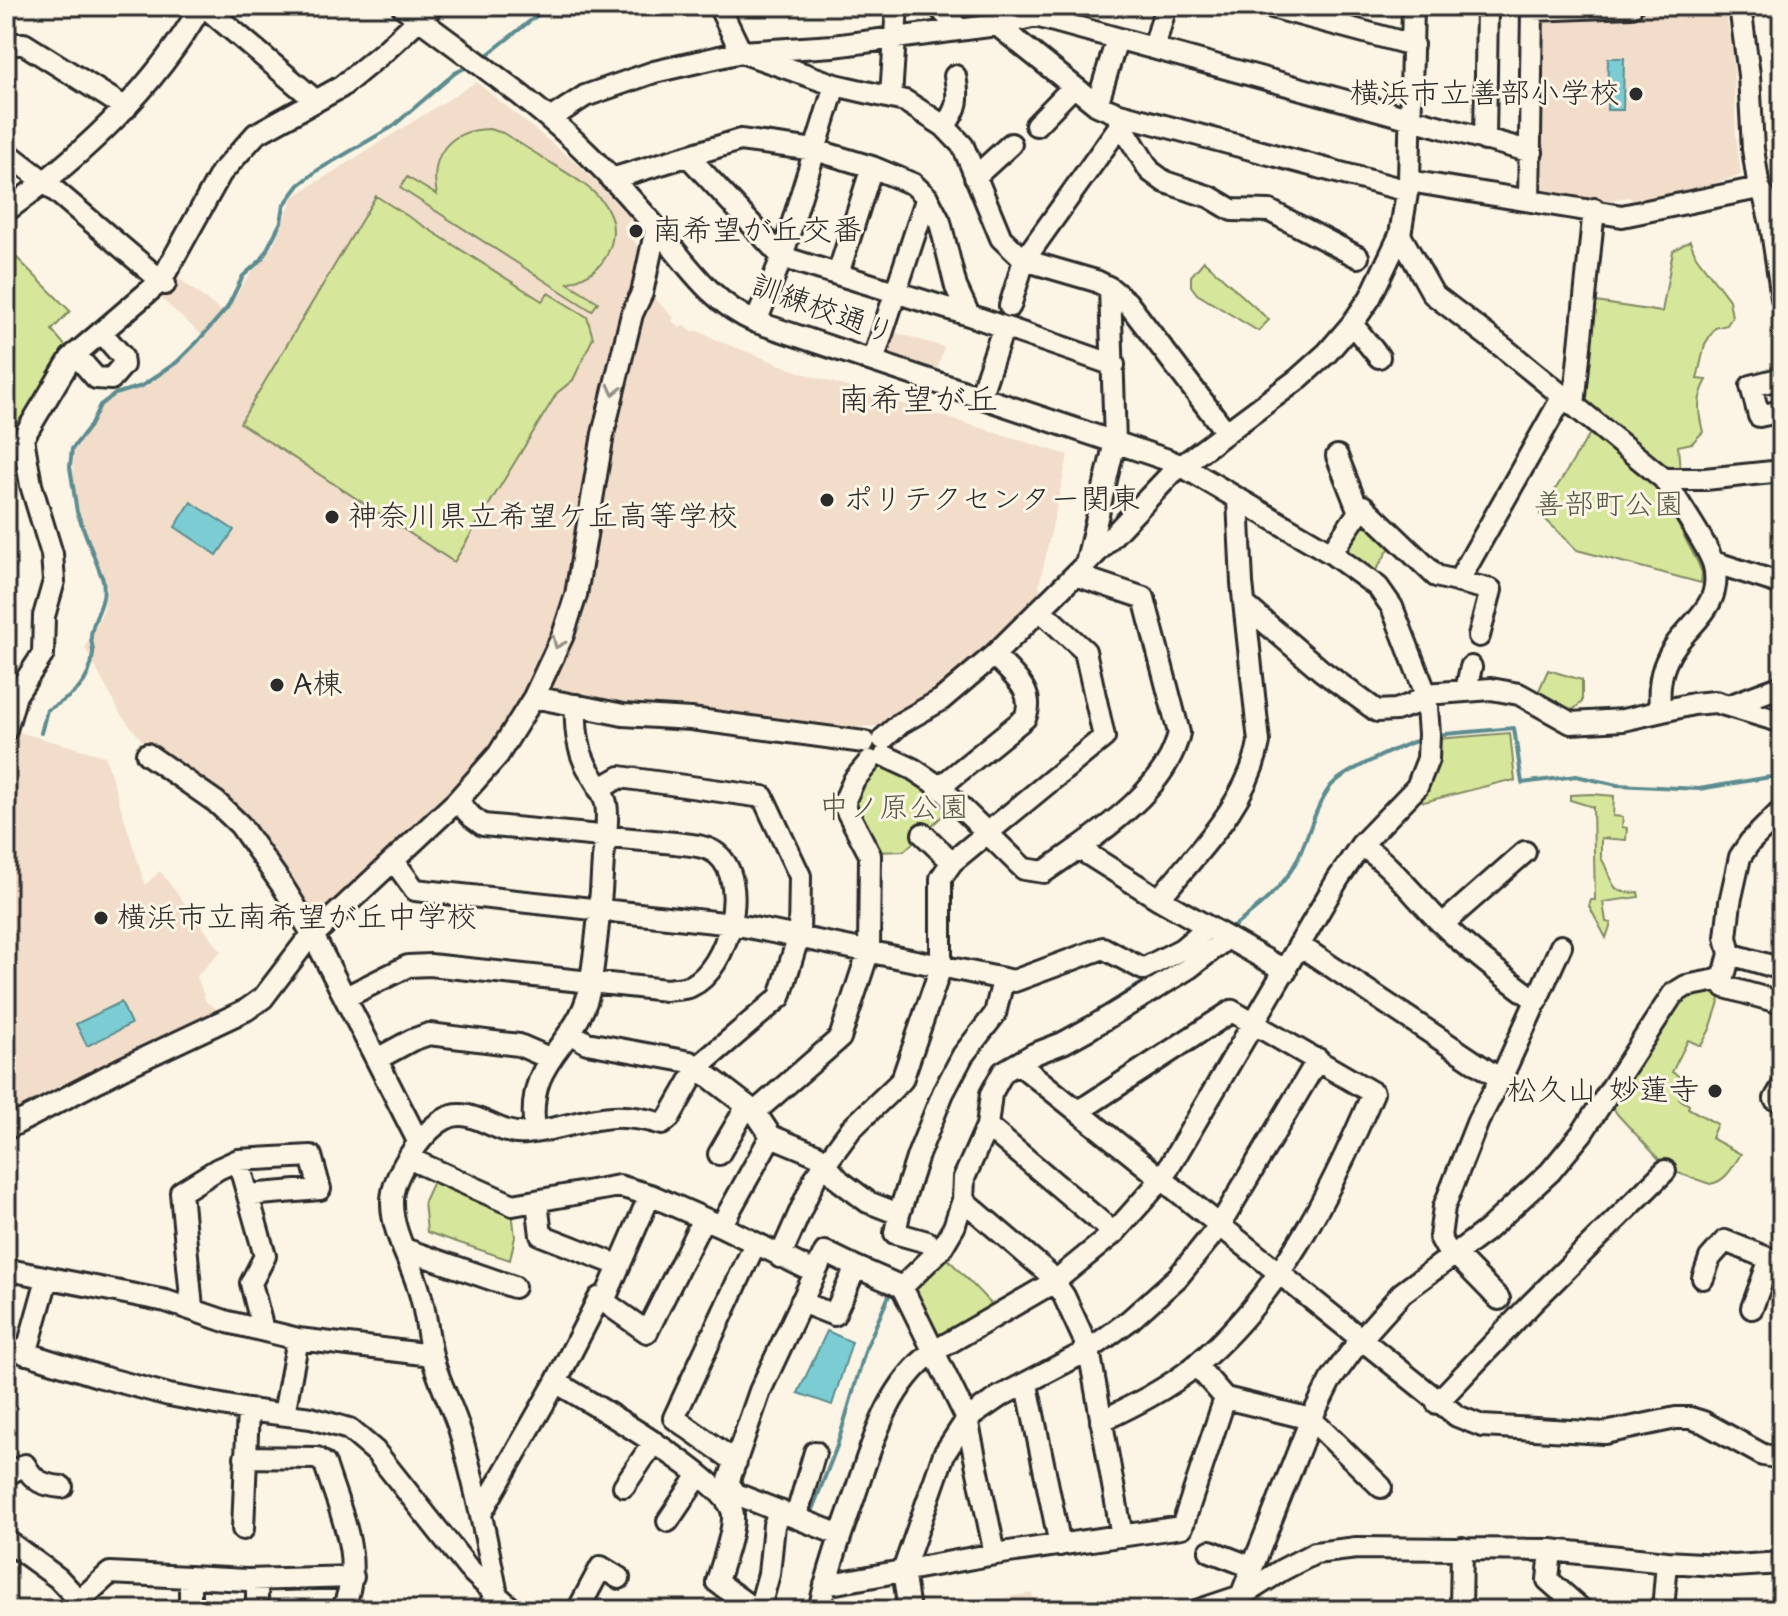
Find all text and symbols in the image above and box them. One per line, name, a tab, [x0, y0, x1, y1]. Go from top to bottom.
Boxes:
place label: 横浜市立善部小学校	[1350, 73, 1620, 115]
marker: 横浜市立善部小学校	[1627, 85, 1645, 103]
place label: 南希望が丘交番	[652, 210, 862, 252]
marker: 南希望が丘交番	[627, 222, 645, 240]
street label: 訓練校通り	[745, 265, 901, 355]
district label: 南希望が丘	[838, 378, 998, 423]
one-way arrow	[606, 383, 623, 396]
place label: ポリテクセンター関東	[843, 479, 1141, 521]
park label: 善部町公園	[1534, 484, 1684, 526]
marker: ポリテクセンター関東	[818, 491, 836, 509]
place label: 神奈川県立希望ケ丘高等学校	[348, 496, 738, 538]
marker: 神奈川県立希望ケ丘高等学校	[323, 508, 341, 526]
one-way arrow	[552, 635, 568, 649]
place label: A棟	[293, 664, 342, 706]
marker: A棟	[268, 676, 286, 694]
park label: 中ノ原公園	[819, 787, 969, 829]
place label: 横浜市立南希望が丘中学校	[117, 897, 477, 939]
marker: 横浜市立南希望が丘中学校	[92, 909, 110, 927]
place label: 松久山 妙蓮寺	[1507, 1070, 1699, 1112]
marker: 松久山 妙蓮寺	[1706, 1082, 1724, 1100]

